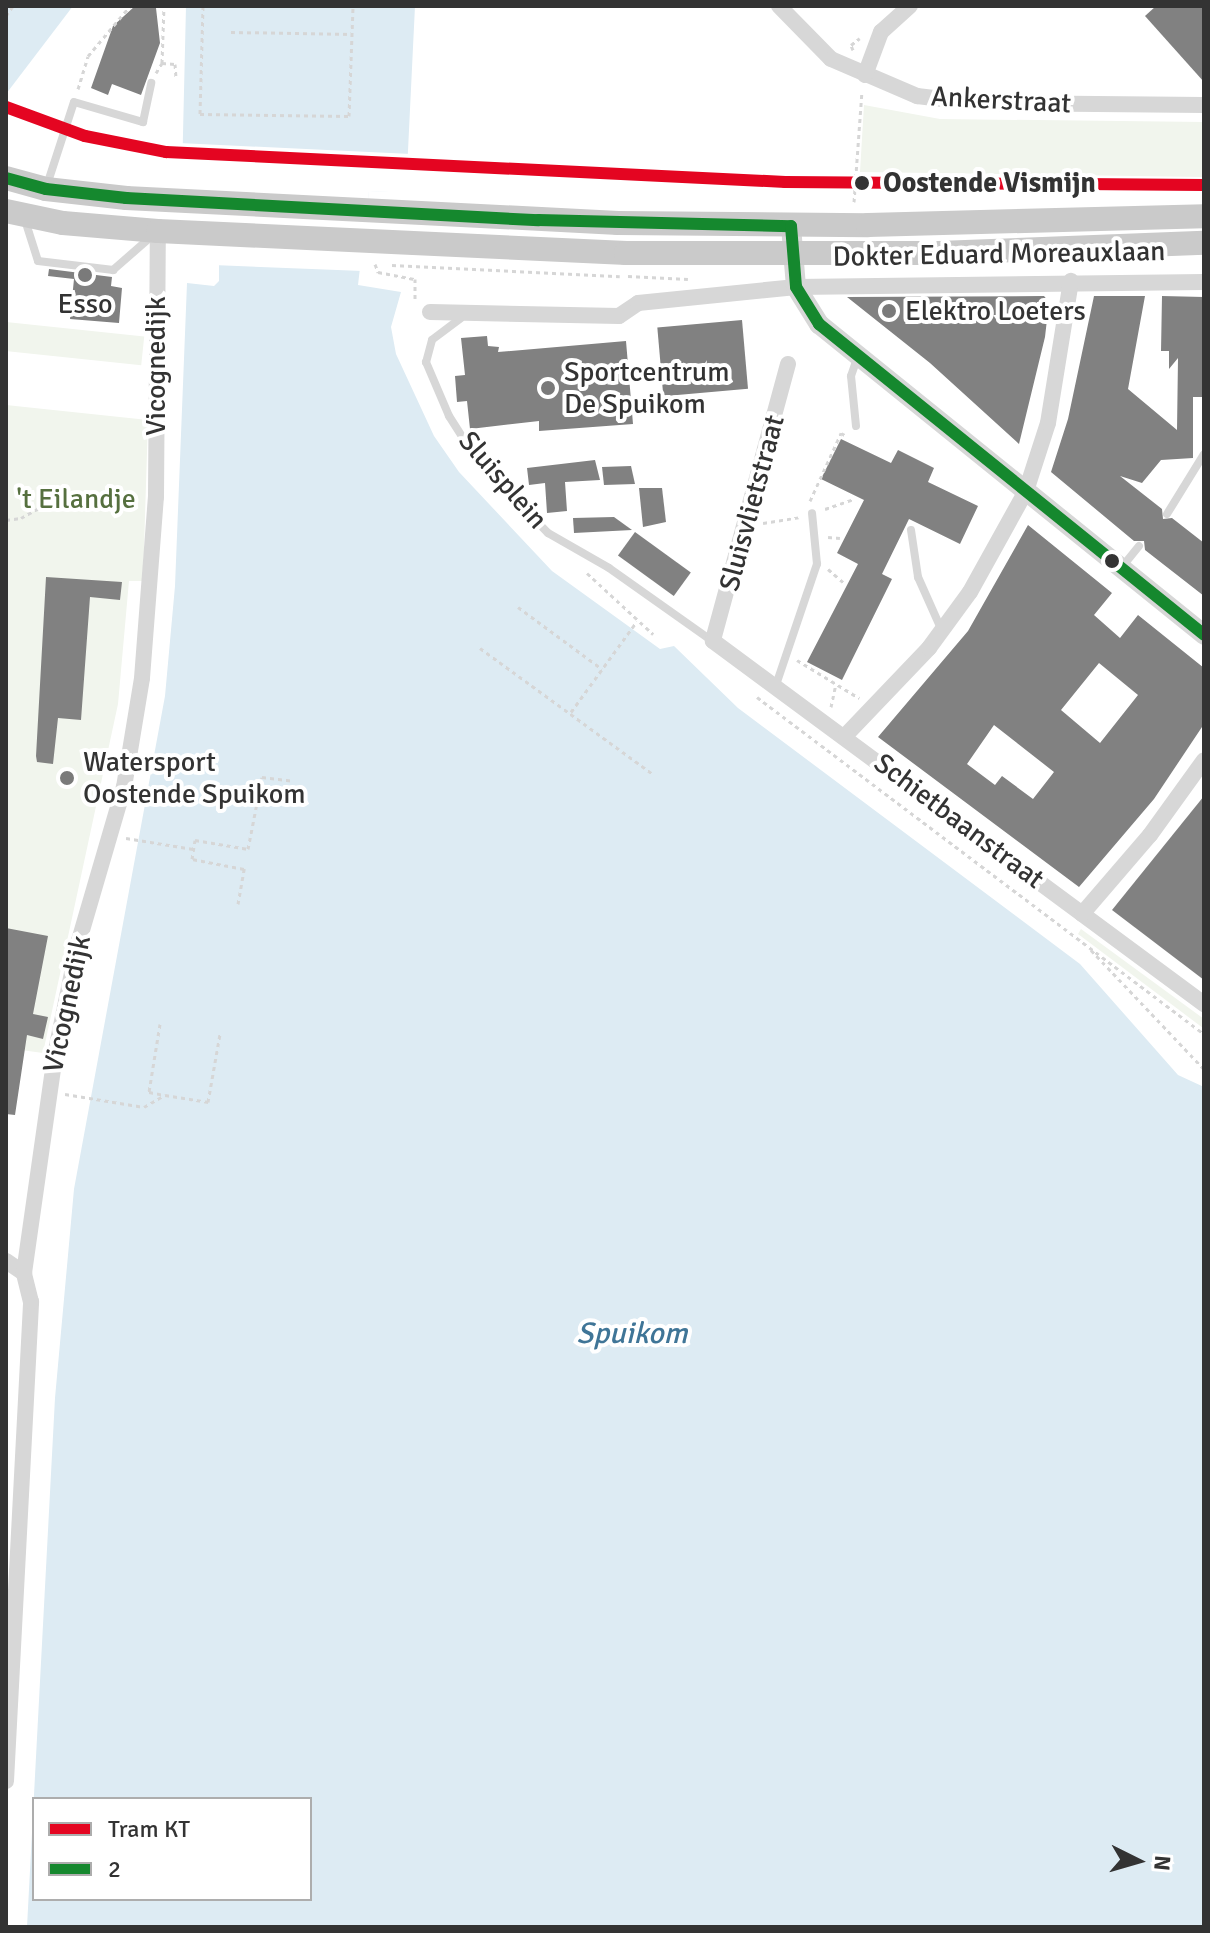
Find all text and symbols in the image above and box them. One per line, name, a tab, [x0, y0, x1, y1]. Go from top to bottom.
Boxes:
street label: Ankerstraat	[930, 80, 1072, 120]
place label: Oostende Vismijn	[883, 166, 1096, 200]
marker: Oostende Vismijn	[848, 169, 876, 197]
street label: Dokter Eduard Moreauxlaan	[832, 234, 1166, 274]
marker: Esso	[76, 266, 94, 284]
place label: Esso	[58, 287, 112, 321]
place label: Elektro Loeters	[905, 294, 1086, 328]
street label: Vicognedijk	[139, 296, 173, 436]
marker: Elektro Loeters	[880, 302, 898, 320]
place label: Sportcentrum De Spuikom	[564, 355, 729, 421]
marker: Sportcentrum De Spuikom	[539, 379, 557, 397]
street label: Sluisvlietstraat	[712, 411, 792, 595]
street label: Sluisplein	[452, 424, 554, 536]
park label: 't Eilandje	[16, 482, 136, 516]
unlabelled marker	[1104, 553, 1120, 569]
place label: Watersport Oostende Spuikom	[83, 745, 306, 811]
street label: Schietbaanstraat	[867, 746, 1051, 896]
marker: Watersport Oostende Spuikom	[58, 769, 76, 787]
street label: Vicognedijk	[36, 932, 98, 1076]
water label: Spuikom	[577, 1316, 687, 1352]
legend	[32, 1797, 312, 1901]
text: Tram KT	[108, 1814, 190, 1844]
north arrow	[1098, 1821, 1178, 1901]
text: 2	[108, 1854, 121, 1884]
text: N	[1148, 1854, 1177, 1872]

